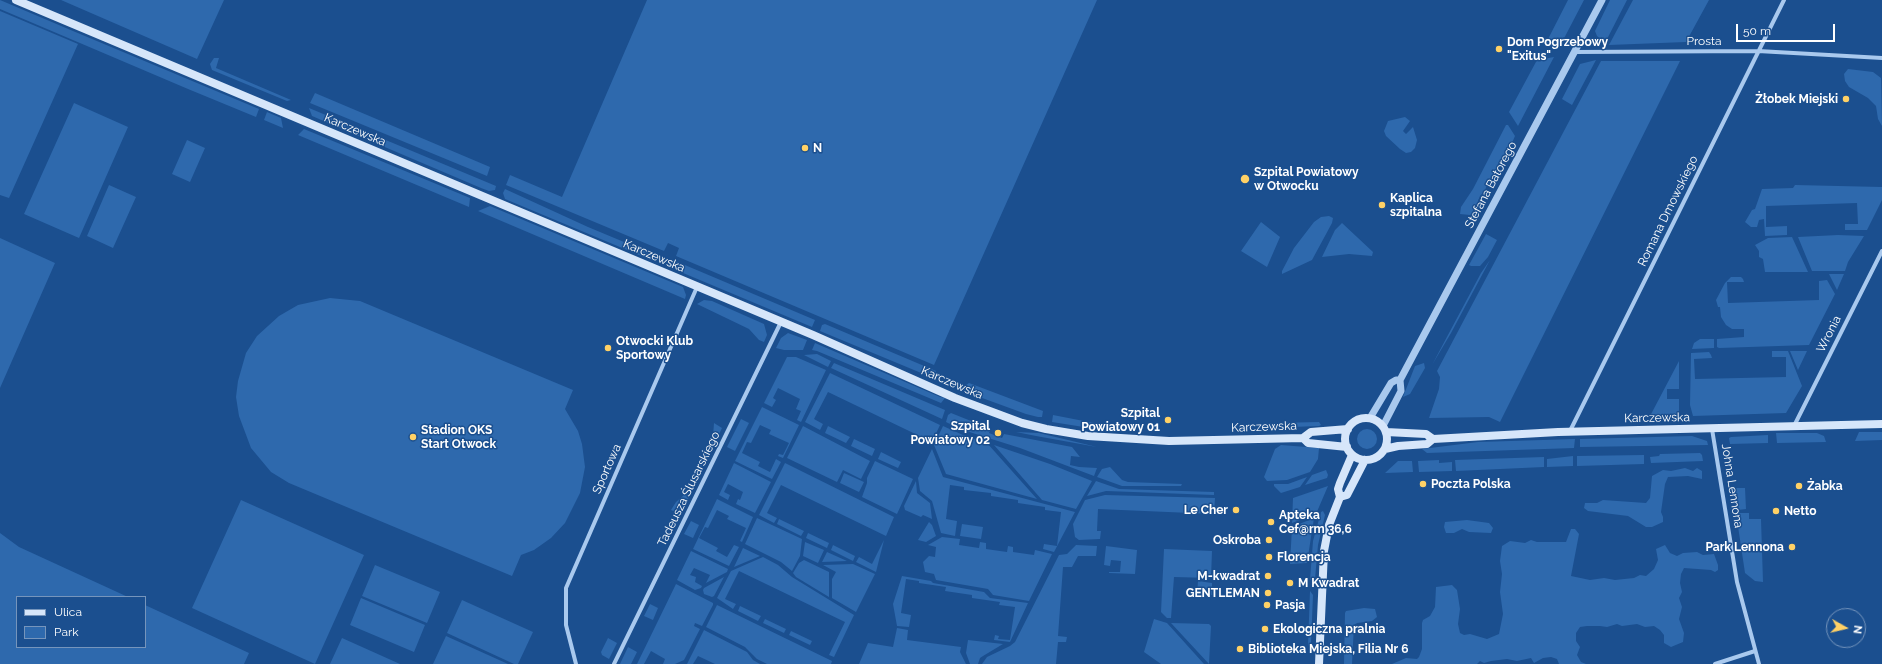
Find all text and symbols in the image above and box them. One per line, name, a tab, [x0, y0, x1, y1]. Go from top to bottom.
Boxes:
scale bar	[1738, 16, 1837, 42]
text: 50 m	[1743, 24, 1771, 38]
street label: Prosta	[1687, 34, 1721, 48]
place label: Dom Pogrzebowy "Exitus"	[1507, 35, 1608, 63]
marker: Dom Pogrzebowy "Exitus"	[1494, 44, 1504, 54]
place label: Żłobek Miejski	[1755, 92, 1838, 106]
marker: Żłobek Miejski	[1841, 94, 1851, 104]
street label: Karczewska	[322, 111, 388, 149]
street label: Stefana Batorego	[1462, 139, 1520, 231]
place label: N	[813, 141, 822, 155]
marker: N	[800, 143, 810, 153]
street label: Romana Dmowskiego	[1635, 153, 1701, 269]
place label: Szpital Powiatowy w Otwocku	[1254, 165, 1359, 193]
marker: Szpital Powiatowy w Otwocku	[1239, 173, 1251, 185]
place label: Kaplica szpitalna	[1390, 191, 1442, 219]
marker: Kaplica szpitalna	[1377, 200, 1387, 210]
street label: Karczewska	[621, 237, 687, 275]
street label: Wronia	[1814, 313, 1844, 355]
place label: Otwocki Klub Sportowy	[616, 334, 693, 362]
marker: Otwocki Klub Sportowy	[603, 343, 613, 353]
street label: Karczewska	[919, 364, 985, 402]
place label: Szpital Powiatowy 01	[1081, 406, 1160, 434]
street label: Karczewska	[1624, 410, 1690, 426]
marker: Szpital Powiatowy 01	[1163, 415, 1173, 425]
place label: Szpital Powiatowy 02	[910, 419, 990, 447]
street label: Karczewska	[1231, 419, 1297, 435]
place label: Stadion OKS Start Otwock	[421, 423, 496, 451]
marker: Szpital Powiatowy 02	[993, 428, 1003, 438]
street label: Tadeusza Ślusarskiego	[655, 429, 723, 549]
marker: Stadion OKS Start Otwock	[408, 432, 418, 442]
street label: Sportowa	[590, 442, 624, 496]
street label: Johna Lennona	[1718, 443, 1746, 529]
place label: Poczta Polska	[1431, 477, 1511, 491]
marker: Poczta Polska	[1418, 479, 1428, 489]
place label: Żabka	[1807, 479, 1843, 493]
marker: Żabka	[1794, 481, 1804, 491]
place label: Le Cher	[1184, 503, 1228, 517]
place label: Netto	[1784, 504, 1817, 518]
marker: Le Cher	[1231, 505, 1241, 515]
marker: Netto	[1771, 506, 1781, 516]
place label: Apteka Cef@rm 36,6	[1279, 508, 1352, 536]
marker: Apteka Cef@rm 36,6	[1266, 517, 1276, 527]
place label: Oskroba	[1213, 533, 1261, 547]
marker: Oskroba	[1264, 535, 1274, 545]
place label: Park Lennona	[1705, 540, 1784, 554]
marker: Park Lennona	[1787, 542, 1797, 552]
place label: Florencja	[1277, 550, 1331, 564]
marker: Florencja	[1264, 552, 1274, 562]
place label: M-kwadrat	[1197, 569, 1260, 583]
marker: M-kwadrat	[1263, 571, 1273, 581]
place label: M Kwadrat	[1298, 576, 1359, 590]
marker: M Kwadrat	[1285, 578, 1295, 588]
place label: GENTLEMAN	[1186, 586, 1260, 600]
marker: GENTLEMAN	[1263, 588, 1273, 598]
legend	[16, 596, 146, 648]
place label: Pasja	[1275, 598, 1305, 612]
marker: Pasja	[1262, 600, 1272, 610]
text: Ulica	[54, 605, 82, 619]
north arrow	[1826, 608, 1866, 648]
place label: Ekologiczna pralnia	[1273, 622, 1385, 636]
marker: Ekologiczna pralnia	[1260, 624, 1270, 634]
text: Park	[54, 625, 79, 639]
text: N	[1850, 625, 1864, 635]
place label: Biblioteka Miejska, Filia Nr 6	[1248, 642, 1408, 656]
marker: Biblioteka Miejska, Filia Nr 6	[1235, 644, 1245, 654]

